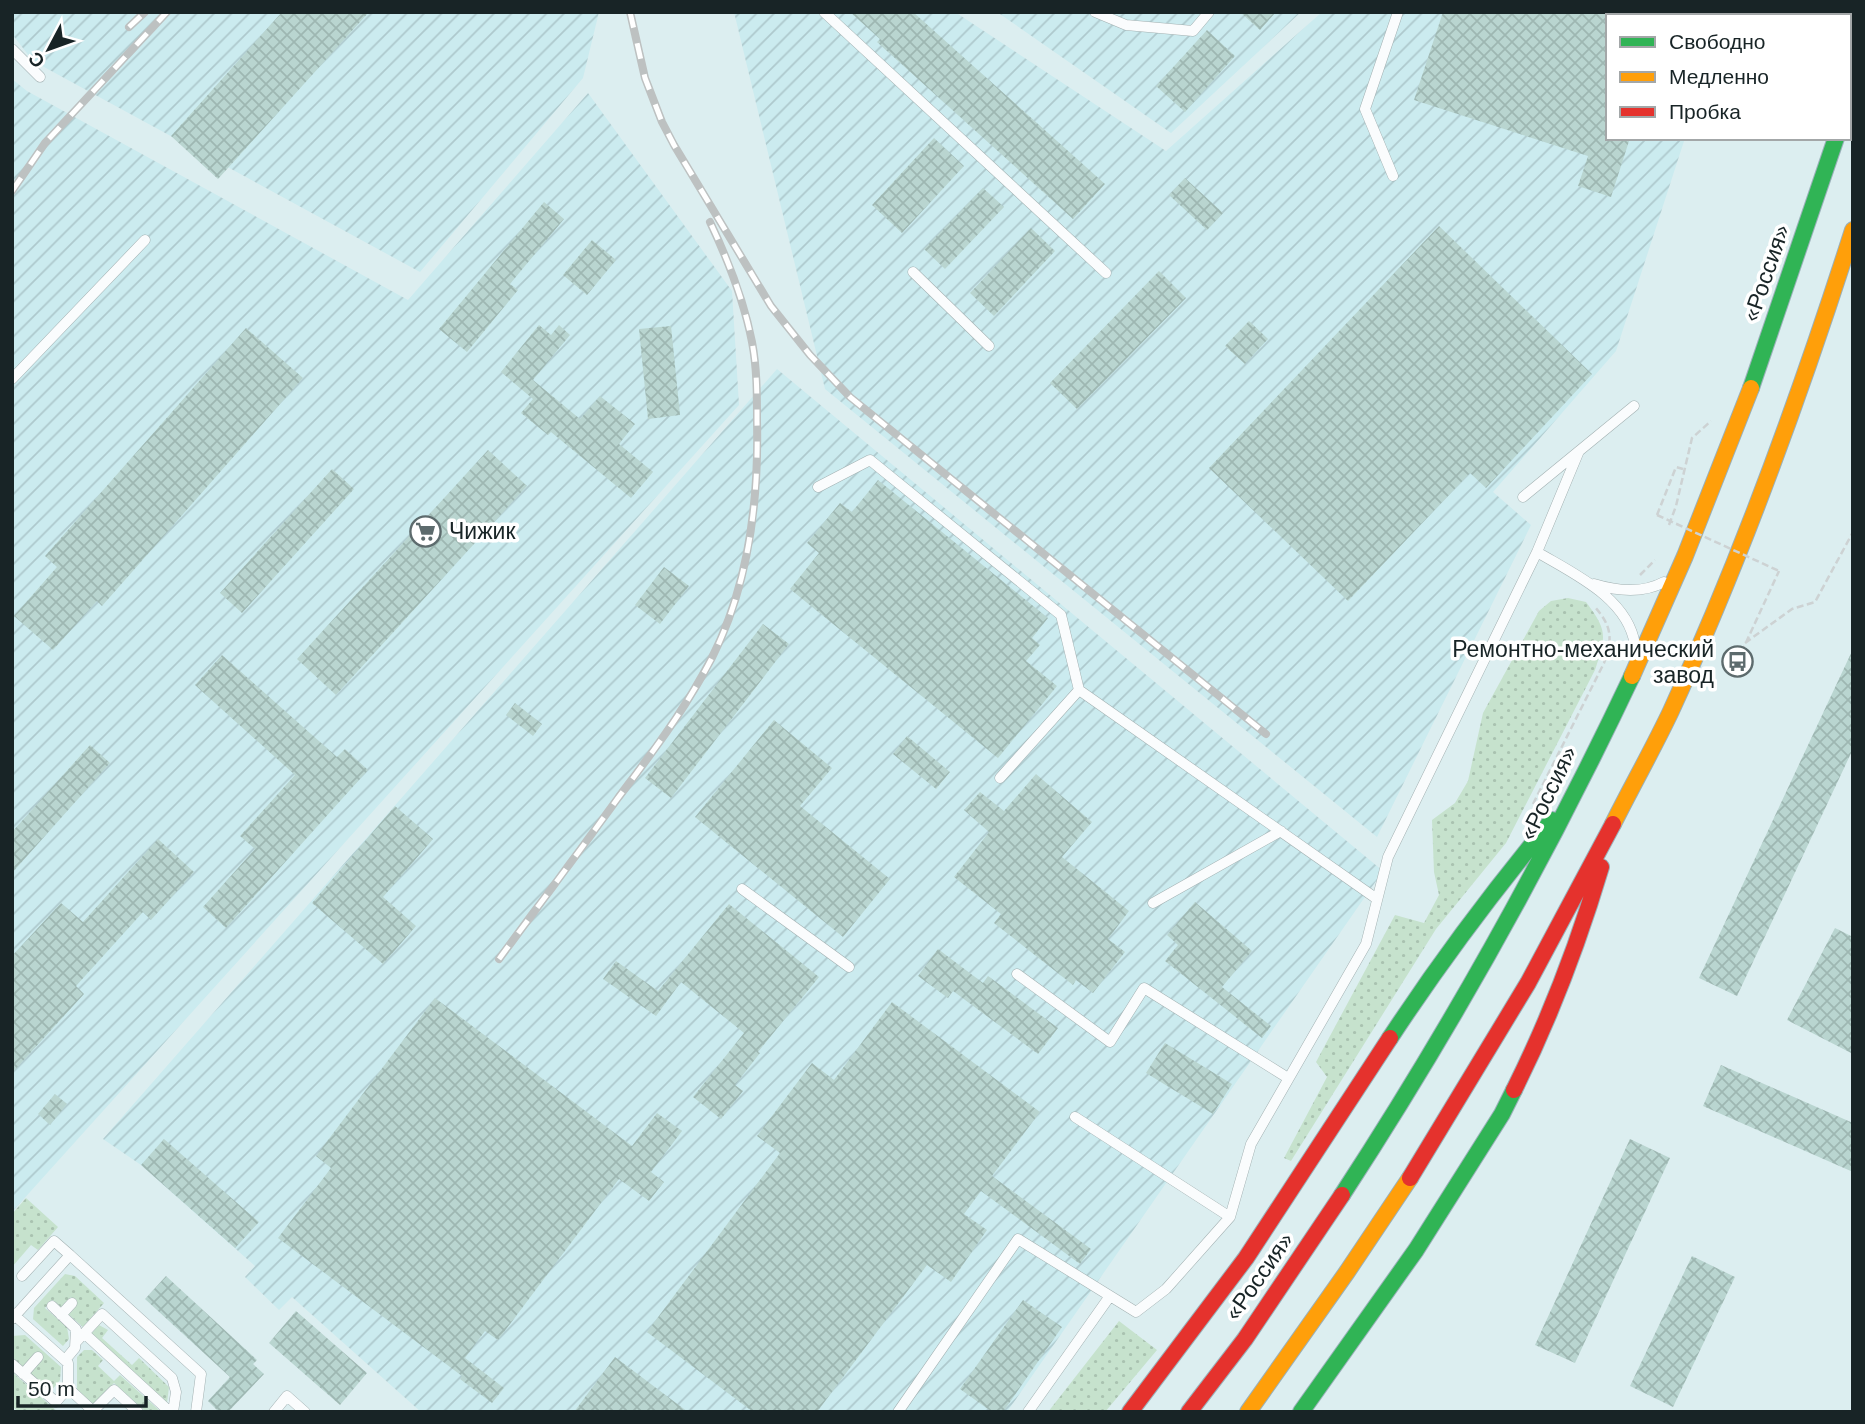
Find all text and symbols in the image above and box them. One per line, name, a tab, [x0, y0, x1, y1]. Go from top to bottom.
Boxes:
north arrow	[14, 14, 84, 84]
legend	[1606, 14, 1851, 140]
text: Свободно	[1669, 30, 1766, 53]
text: С	[24, 48, 49, 72]
text: Медленно	[1669, 65, 1769, 88]
text: Пробка	[1669, 100, 1741, 123]
street label: «Россия»	[1737, 221, 1795, 325]
supermarket icon: Чижик	[409, 514, 443, 548]
place label: Чижик	[449, 518, 516, 544]
place label: Ремонтно-механический завод	[1452, 636, 1715, 688]
bus stop icon: Ремонтно-механический завод	[1720, 645, 1754, 679]
street label: «Россия»	[1514, 742, 1582, 844]
street label: «Россия»	[1219, 1227, 1299, 1325]
scale bar	[18, 1364, 145, 1408]
text: 50 m	[28, 1377, 75, 1400]

